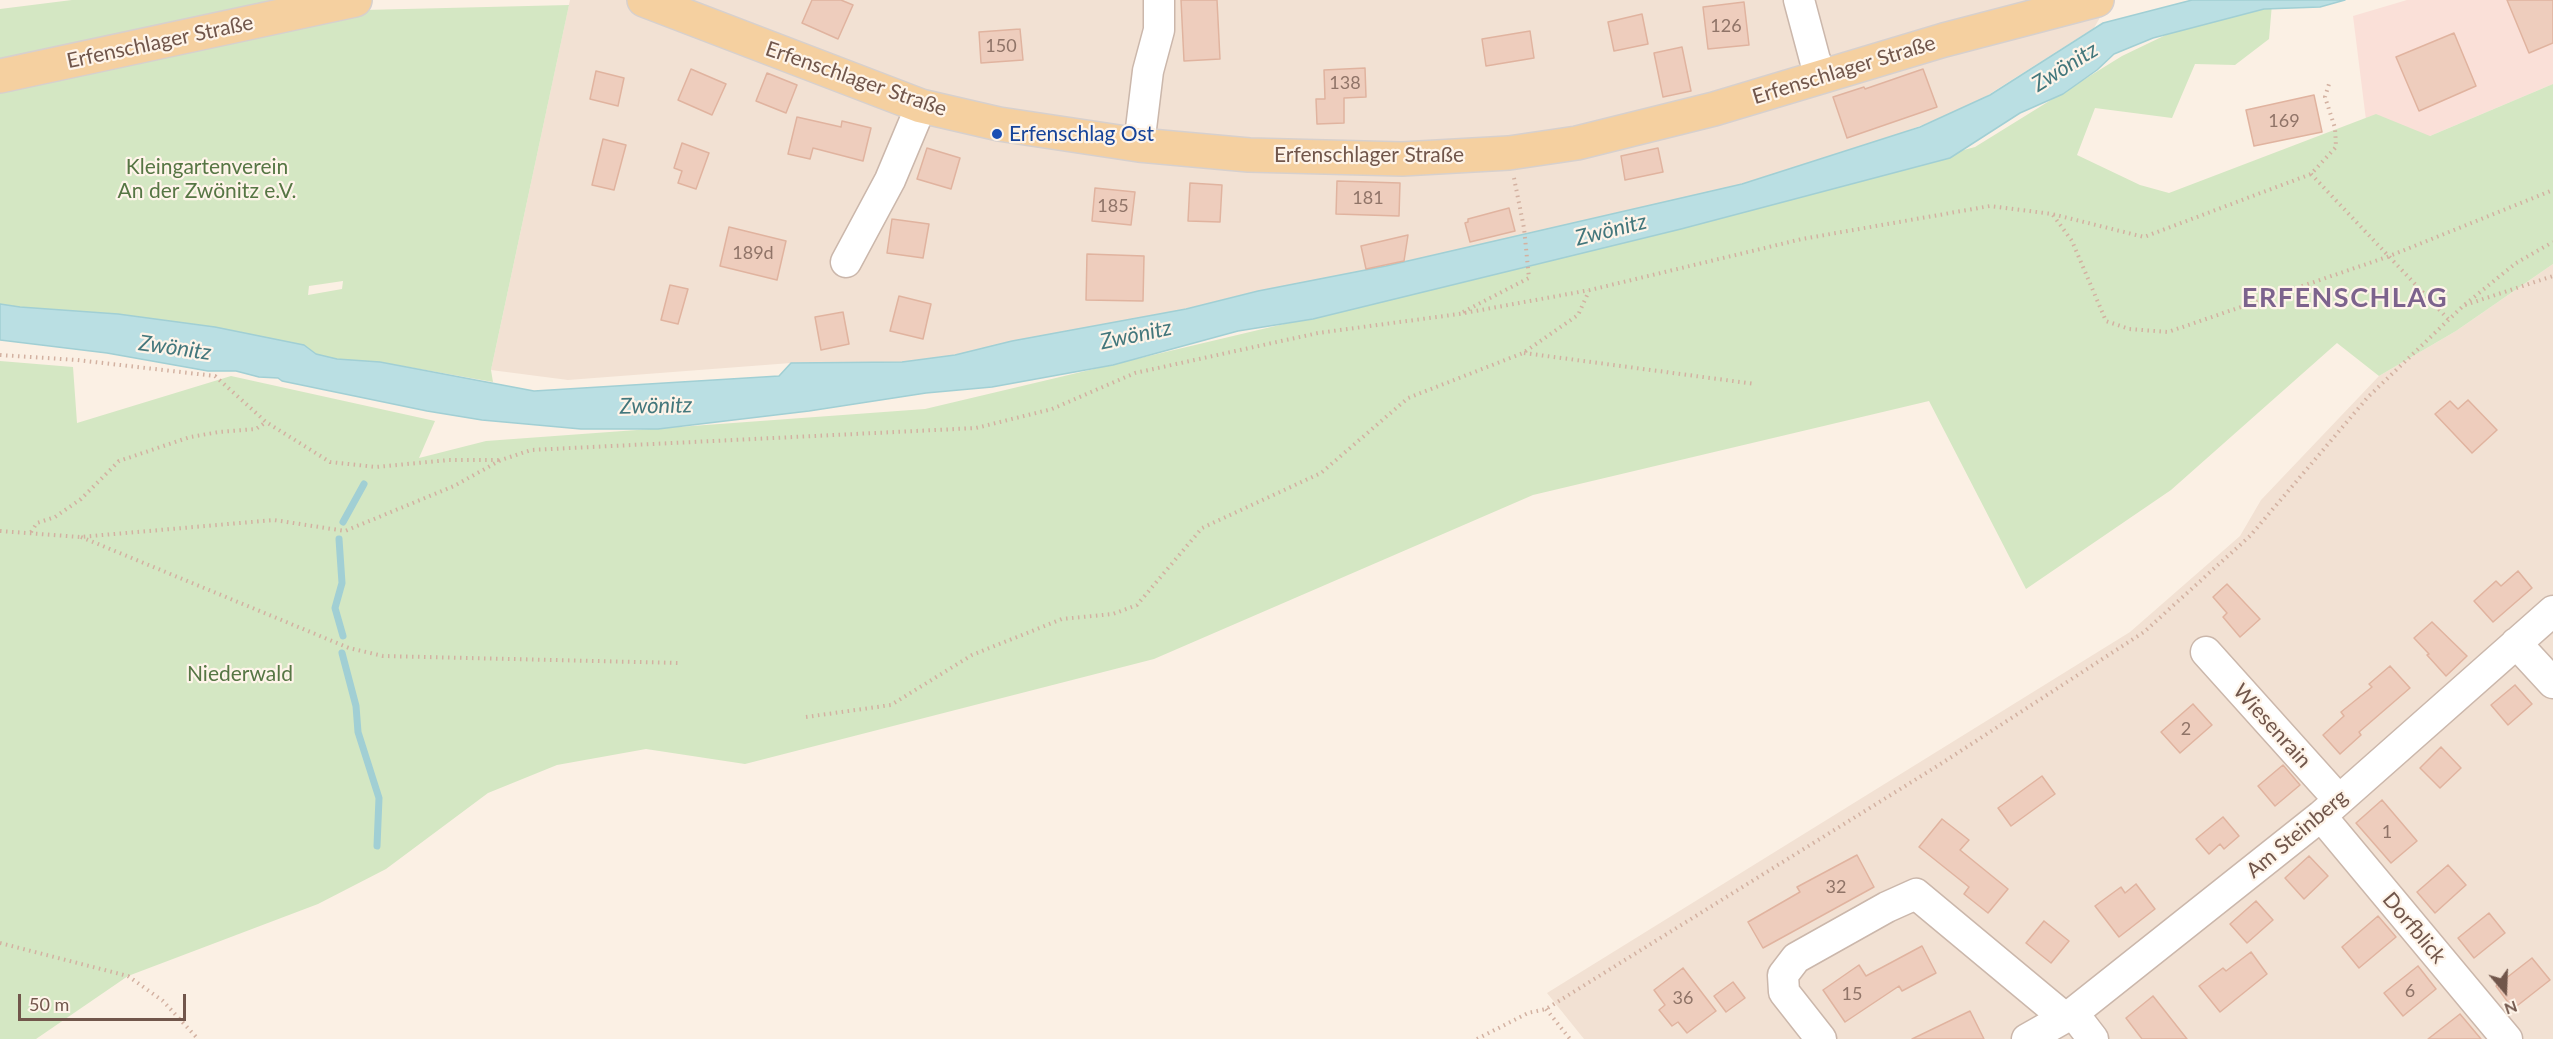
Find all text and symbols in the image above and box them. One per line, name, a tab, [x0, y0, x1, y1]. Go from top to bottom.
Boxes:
street label: Erfenschlager Straße	[64, 10, 256, 74]
house number: 126	[1710, 15, 1742, 37]
street label: Erfenschlager Straße	[1749, 30, 1939, 110]
house number: 150	[985, 35, 1017, 57]
street label: Erfenschlager Straße	[762, 36, 950, 122]
water label: Zwönitz	[2027, 37, 2103, 97]
house number: 138	[1329, 72, 1361, 94]
house number: 169	[2268, 110, 2300, 132]
place label: Erfenschlag Ost	[1009, 121, 1154, 147]
marker: Erfenschlag Ost	[990, 127, 1004, 141]
street label: Erfenschlager Straße	[1274, 142, 1464, 168]
park label: Kleingartenverein An der Zwönitz e.V.	[118, 154, 296, 204]
house number: 181	[1352, 187, 1384, 209]
house number: 185	[1097, 195, 1129, 217]
water label: Zwönitz	[1573, 208, 1649, 252]
house number: 189d	[732, 242, 774, 264]
district label: ERFENSCHLAG	[2242, 282, 2448, 314]
water label: Zwönitz	[1098, 315, 1174, 355]
water label: Zwönitz	[137, 330, 213, 366]
water label: Zwönitz	[619, 392, 693, 420]
park label: Niederwald	[187, 661, 293, 687]
street label: Wiesenrain	[2228, 679, 2316, 773]
house number: 2	[2181, 718, 2191, 740]
street label: Am Steinberg	[2241, 784, 2353, 884]
house number: 1	[2382, 821, 2392, 843]
house number: 32	[1826, 876, 1846, 898]
street label: Dorfblick	[2377, 887, 2451, 969]
north arrow	[2475, 961, 2535, 1021]
house number: 6	[2405, 980, 2415, 1002]
scale bar	[21, 982, 189, 1020]
house number: 15	[1842, 983, 1862, 1005]
house number: 36	[1673, 987, 1693, 1009]
text: 50 m	[29, 993, 69, 1015]
text: N	[2502, 998, 2520, 1019]

